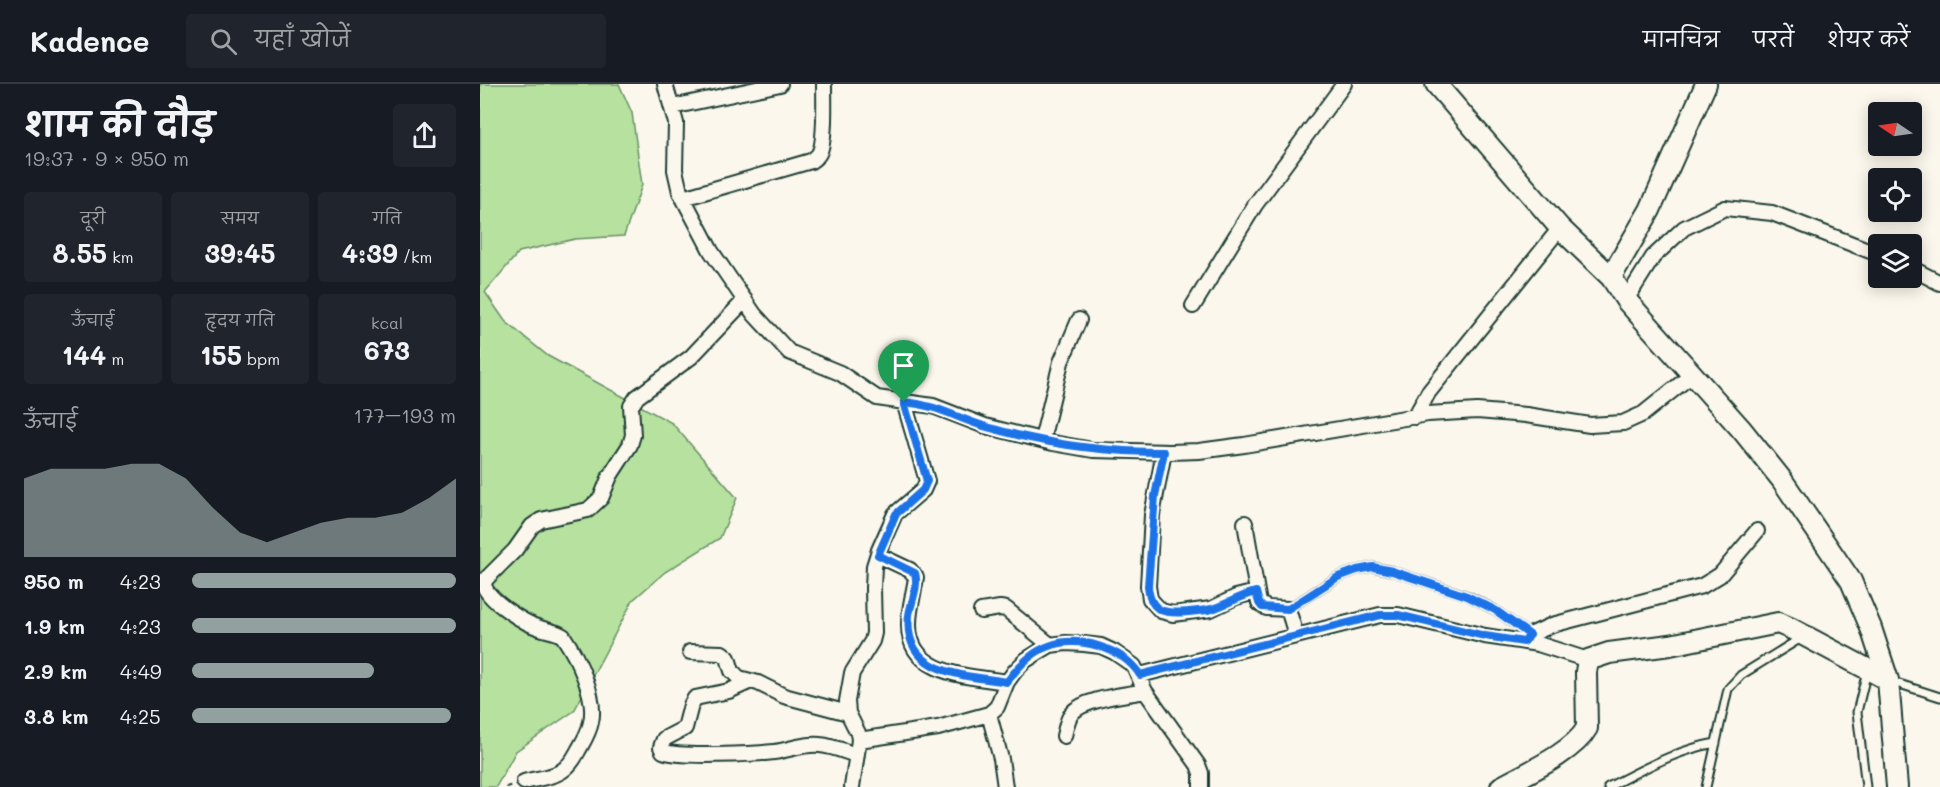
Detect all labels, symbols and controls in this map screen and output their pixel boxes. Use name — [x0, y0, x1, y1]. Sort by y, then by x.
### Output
search box — [186, 14, 606, 68]
text: Kadence — [30, 23, 150, 59]
text: यहाँ खोजें — [255, 24, 351, 53]
icon: search — [207, 25, 240, 58]
text: मानचित्र — [1643, 25, 1720, 52]
text: परतें — [1753, 25, 1794, 52]
text: शेयर करें — [1827, 25, 1910, 52]
text: शाम की दौड़ — [24, 101, 215, 144]
north arrow — [1868, 102, 1922, 156]
map controls — [1868, 102, 1922, 288]
button: share — [393, 104, 456, 167]
text: 19:37 · 9 × 950 m — [24, 145, 189, 171]
button: locate — [1868, 168, 1922, 222]
text: दूरी — [80, 207, 106, 228]
text: समय — [221, 207, 259, 228]
text: गति — [372, 207, 402, 228]
button: layers — [1868, 234, 1922, 288]
text: 8.55 — [53, 236, 107, 270]
text: 39:45 — [204, 236, 276, 270]
text: 4:39 — [342, 236, 398, 270]
text: km — [107, 246, 133, 267]
text: /km — [398, 246, 432, 267]
text: ऊँचाई — [72, 309, 114, 330]
text: हृदय गति — [206, 309, 274, 330]
text: kcal — [371, 312, 403, 333]
text: 673 — [364, 333, 410, 367]
text: 144 — [62, 338, 106, 372]
text: 155 — [200, 338, 242, 372]
pin — [878, 340, 929, 402]
text: m — [106, 348, 124, 369]
text: bpm — [242, 348, 280, 369]
icon: arrive — [887, 349, 920, 382]
text: 177–193 m — [354, 402, 456, 428]
text: ऊँचाई — [24, 407, 78, 433]
text: 950 m — [24, 568, 84, 594]
text: 4:23 — [120, 568, 161, 594]
text: 1.9 km — [24, 613, 85, 639]
text: 4:23 — [120, 613, 161, 639]
text: 2.9 km — [24, 658, 87, 684]
text: 4:49 — [120, 658, 162, 684]
text: 3.8 km — [24, 703, 88, 729]
text: 4:25 — [120, 703, 161, 729]

